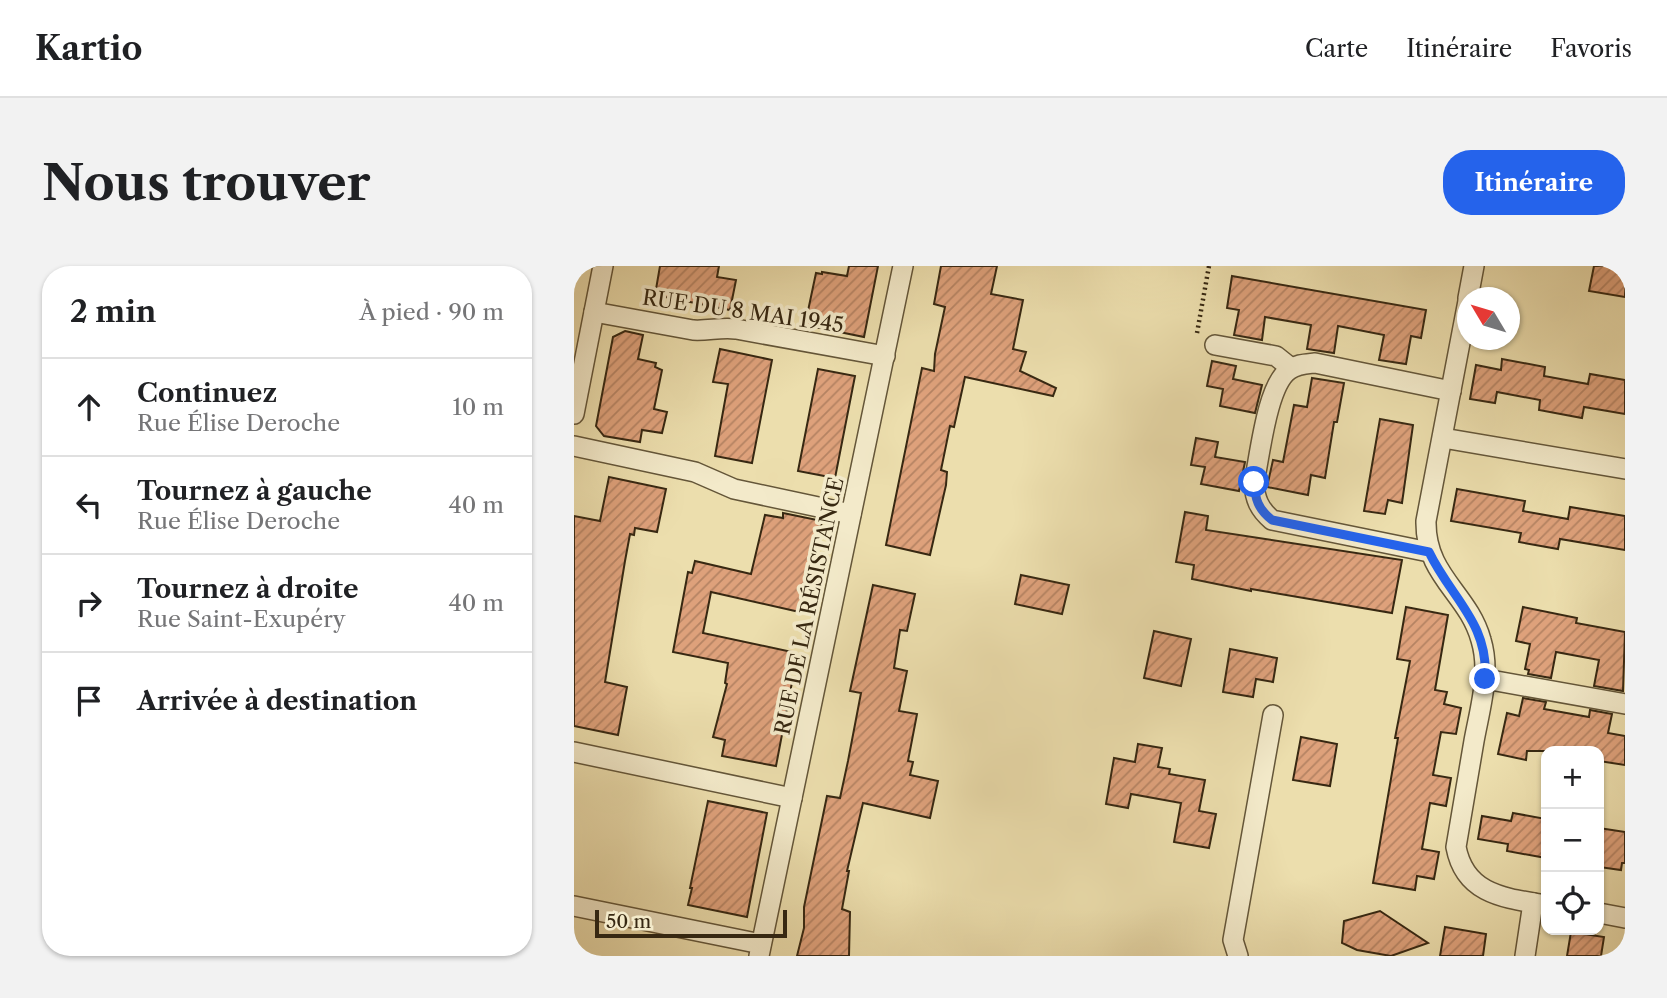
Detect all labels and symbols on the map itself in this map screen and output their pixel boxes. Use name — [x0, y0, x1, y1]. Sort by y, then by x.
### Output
street label: RUE DU 8 MAI 1945 — [641, 284, 845, 338]
north arrow — [1457, 287, 1520, 350]
route start — [1238, 466, 1269, 497]
street label: RUE DE LA RÉSISTANCE — [769, 475, 849, 737]
route end — [1469, 663, 1500, 694]
scale bar — [595, 907, 788, 939]

